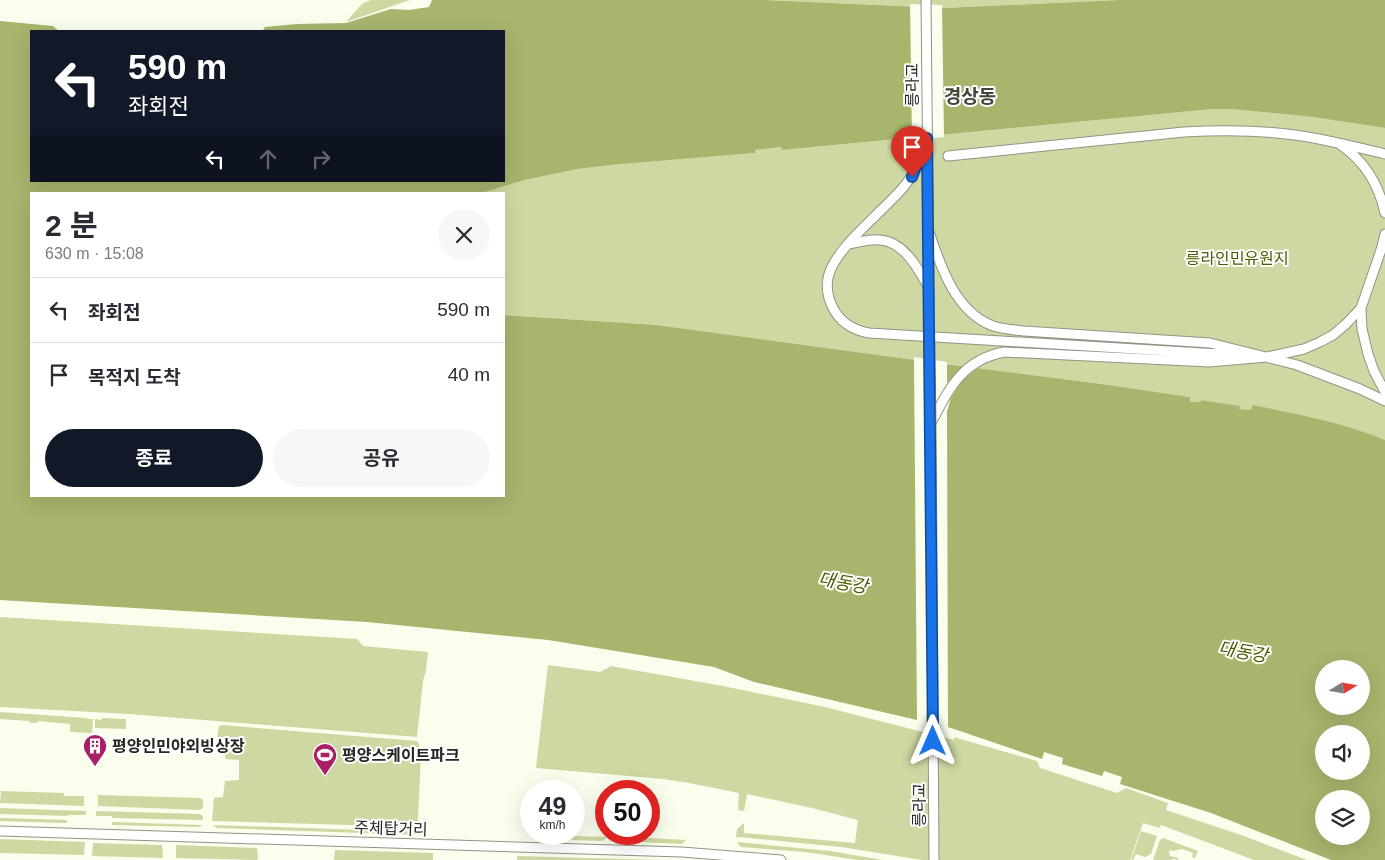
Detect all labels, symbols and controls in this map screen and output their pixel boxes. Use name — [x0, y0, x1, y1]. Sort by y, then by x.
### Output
text: 590 m — [128, 47, 227, 86]
icon: left — [45, 50, 110, 115]
street label: 릉라교 — [904, 63, 921, 107]
district label: 경상동 — [944, 86, 996, 107]
text: 좌회전 — [128, 94, 189, 119]
pin — [891, 126, 933, 177]
icon: arrive — [898, 133, 926, 161]
icon: left — [201, 145, 229, 173]
icon: ahead — [254, 145, 282, 173]
icon: right — [307, 145, 335, 173]
text: 2 분 — [45, 209, 98, 242]
button: close — [438, 209, 490, 261]
text: 630 m · 15:08 — [45, 245, 144, 262]
park label: 릉라인민유원지 — [1185, 250, 1289, 267]
icon: left — [45, 296, 73, 324]
text: 590 m — [437, 299, 490, 320]
text: 좌회전 — [88, 302, 140, 323]
icon: arrive — [45, 361, 73, 389]
text: 40 m — [448, 364, 490, 385]
text: 목적지 도착 — [88, 367, 181, 388]
button: 종료 — [45, 429, 263, 487]
button: 공유 — [273, 429, 490, 487]
water label: 대동강 — [817, 569, 872, 598]
water label: 대동강 — [1217, 638, 1272, 667]
north arrow — [1315, 660, 1370, 715]
map controls — [1315, 660, 1370, 845]
position arrow — [906, 714, 958, 766]
button: sound — [1315, 725, 1370, 780]
building icon: 평양인민야외빙상장 — [82, 733, 108, 767]
place label: 평양인민야외빙상장 — [112, 738, 245, 755]
sports icon: 평양스케이트파크 — [312, 742, 338, 776]
place label: 평양스케이트파크 — [342, 747, 460, 764]
speed limit sign: 50 — [595, 780, 660, 845]
street label: 릉라교 — [911, 783, 928, 827]
button: layers — [1315, 790, 1370, 845]
text: 49 — [539, 792, 566, 820]
text: km/h — [539, 818, 566, 832]
street label: 주체탑거리 — [354, 819, 428, 838]

